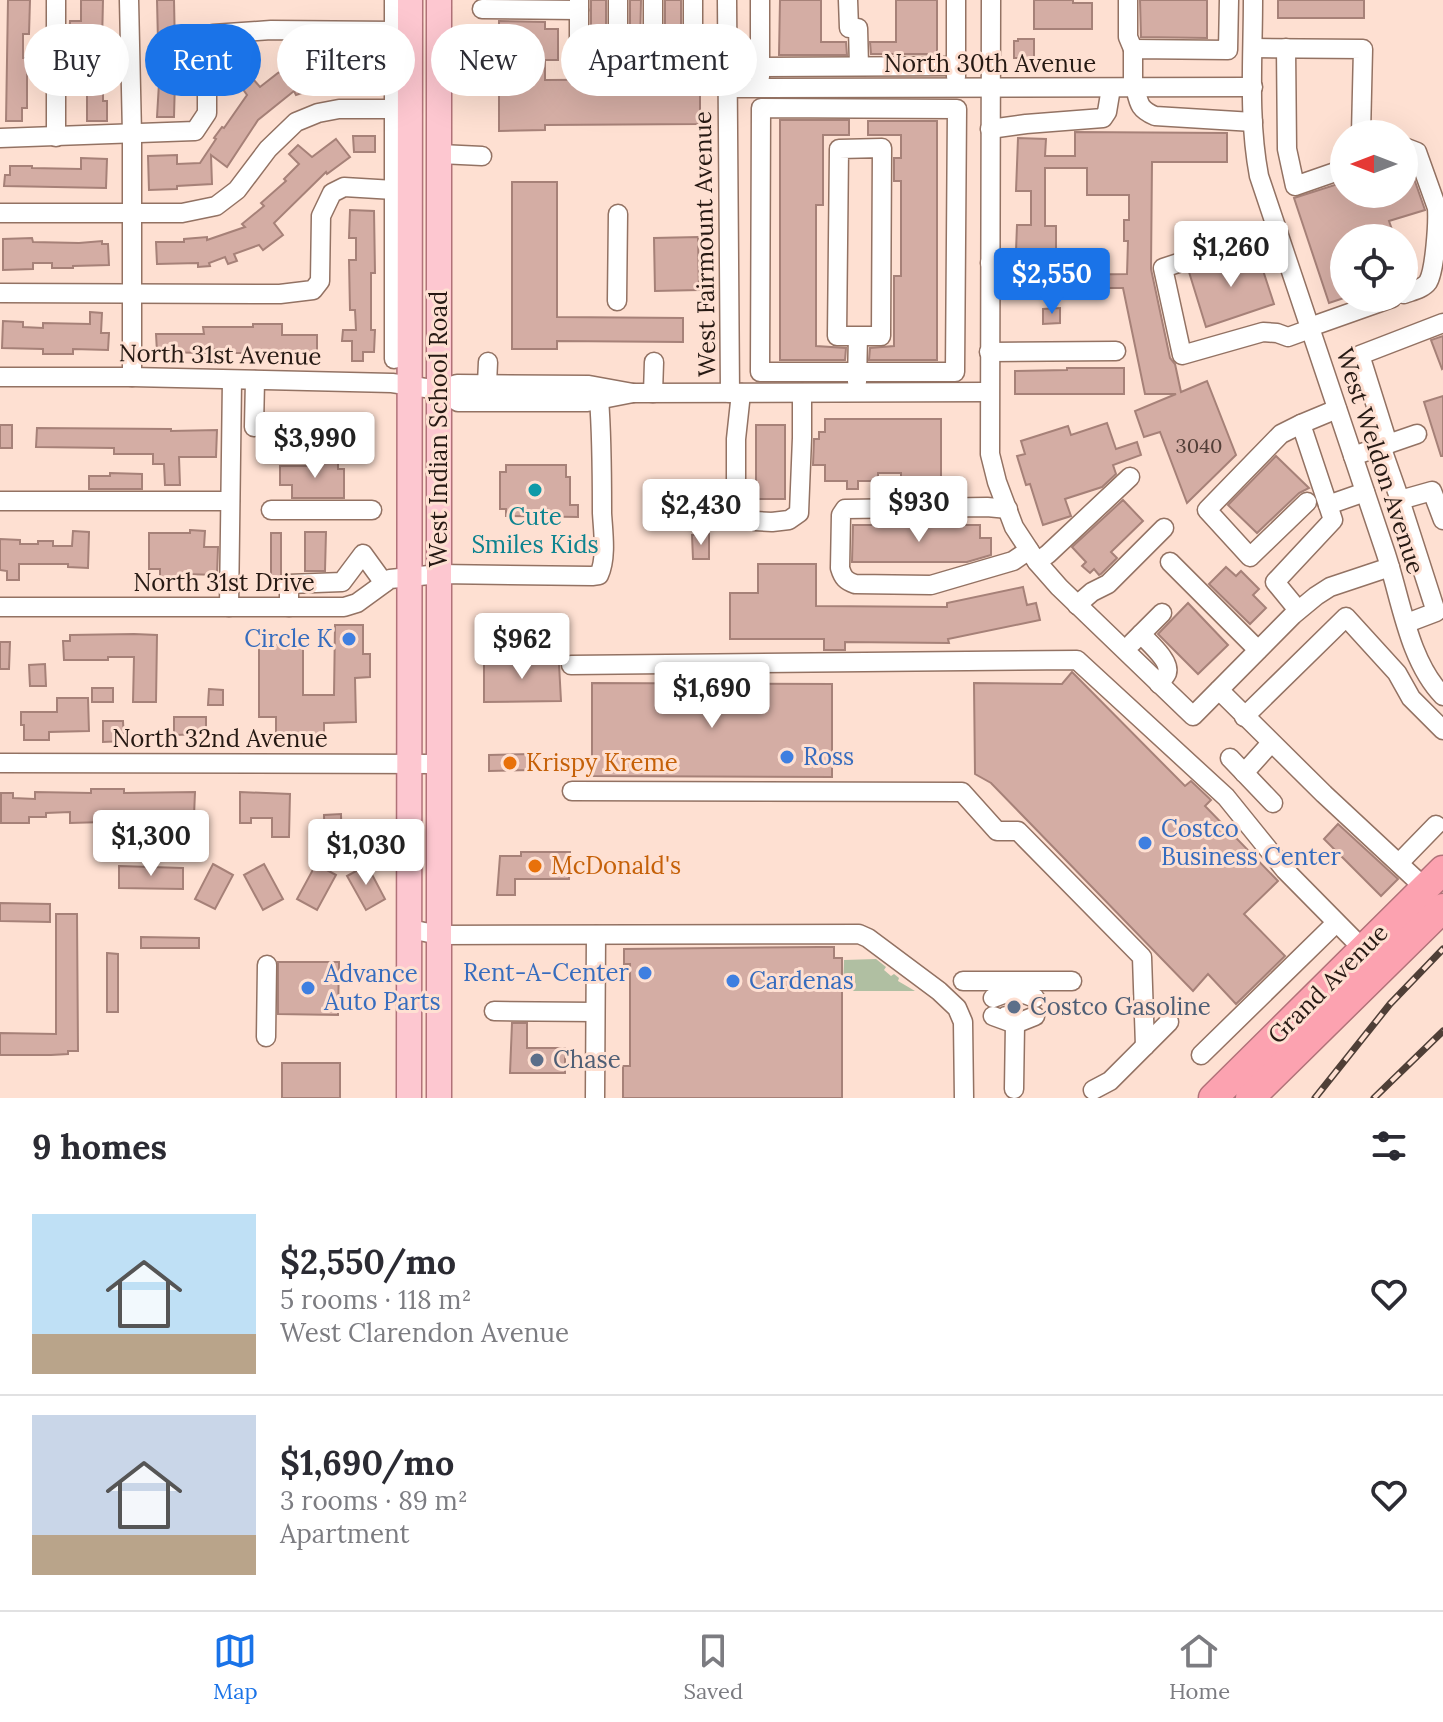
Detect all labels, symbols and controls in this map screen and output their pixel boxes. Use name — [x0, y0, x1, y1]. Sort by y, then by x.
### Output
chip: Buy — [24, 24, 129, 96]
chip: Rent — [145, 24, 261, 96]
chip: Filters — [277, 24, 415, 96]
chip: New — [431, 24, 545, 96]
chip: Apartment — [561, 24, 757, 96]
street label: North 30th Avenue — [884, 48, 1096, 79]
street label: West Fairmount Avenue — [687, 111, 722, 377]
north arrow — [1330, 120, 1418, 208]
map controls — [1330, 120, 1418, 312]
pin: $1,260 — [1166, 221, 1296, 289]
button: locate — [1330, 224, 1418, 312]
text: $1,260 — [1192, 230, 1270, 263]
pin: $2,550 — [987, 248, 1117, 316]
text: $2,550 — [1012, 257, 1092, 290]
street label: West Indian School Road — [423, 291, 454, 567]
street label: North 31st Avenue — [118, 337, 322, 372]
street label: West Weldon Avenue — [1329, 344, 1432, 578]
pin: $3,990 — [250, 412, 380, 480]
text: $3,990 — [274, 421, 356, 454]
house number: 3040 — [1176, 433, 1222, 458]
pin: $930 — [872, 476, 966, 544]
pin: $2,430 — [636, 479, 766, 547]
marker: Cute Smiles Kids — [526, 481, 544, 499]
text: $930 — [888, 485, 950, 518]
text: $2,430 — [661, 488, 741, 521]
place label: Cute Smiles Kids — [471, 501, 599, 560]
street label: North 31st Drive — [133, 567, 315, 598]
pin: $962 — [475, 613, 569, 681]
text: $962 — [492, 622, 552, 655]
place label: Circle K — [244, 623, 334, 654]
marker: Circle K — [340, 630, 358, 648]
pin: $1,690 — [647, 662, 777, 730]
text: $1,690 — [673, 671, 751, 704]
street label: North 32nd Avenue — [112, 723, 328, 754]
place label: Ross — [803, 741, 854, 772]
place label: Krispy Kreme — [526, 747, 678, 778]
marker: Ross — [778, 748, 796, 766]
marker: Krispy Kreme — [501, 754, 519, 772]
pin: $1,300 — [86, 810, 216, 878]
place label: Costco Business Center — [1161, 813, 1341, 872]
text: $1,300 — [111, 819, 191, 852]
pin: $1,030 — [301, 819, 431, 887]
text: $1,030 — [326, 828, 406, 861]
marker: Costco Business Center — [1136, 834, 1154, 852]
place label: McDonald's — [551, 850, 681, 881]
marker: McDonald's — [526, 857, 544, 875]
street label: Grand Avenue — [1261, 917, 1394, 1050]
place label: Rent-A-Center — [463, 957, 630, 988]
place label: Advance Auto Parts — [323, 958, 441, 1017]
marker: Rent-A-Center — [636, 964, 654, 982]
place label: Cardenas — [749, 965, 854, 996]
marker: Cardenas — [724, 972, 742, 990]
marker: Advance Auto Parts — [299, 979, 317, 997]
place label: Costco Gasoline — [1030, 991, 1211, 1022]
marker: Costco Gasoline — [1005, 998, 1023, 1016]
place label: Chase — [553, 1044, 621, 1075]
marker: Chase — [528, 1051, 546, 1069]
icon: filters — [1367, 1124, 1411, 1168]
text: 9 homes — [32, 1125, 167, 1168]
text: $2,550/mo — [280, 1240, 456, 1283]
icon: home — [96, 1246, 192, 1342]
icon: heart — [1367, 1272, 1411, 1316]
text: 5 rooms · 118 m² — [280, 1283, 472, 1316]
text: West Clarendon Avenue — [280, 1316, 569, 1349]
text: $1,690/mo — [280, 1441, 454, 1484]
icon: home — [96, 1447, 192, 1543]
icon: heart — [1367, 1473, 1411, 1517]
text: 3 rooms · 89 m² — [280, 1484, 468, 1517]
text: Apartment — [280, 1517, 410, 1550]
tab: Map — [213, 1629, 258, 1705]
tab: Saved — [684, 1629, 743, 1705]
tab: Home — [1169, 1629, 1230, 1705]

